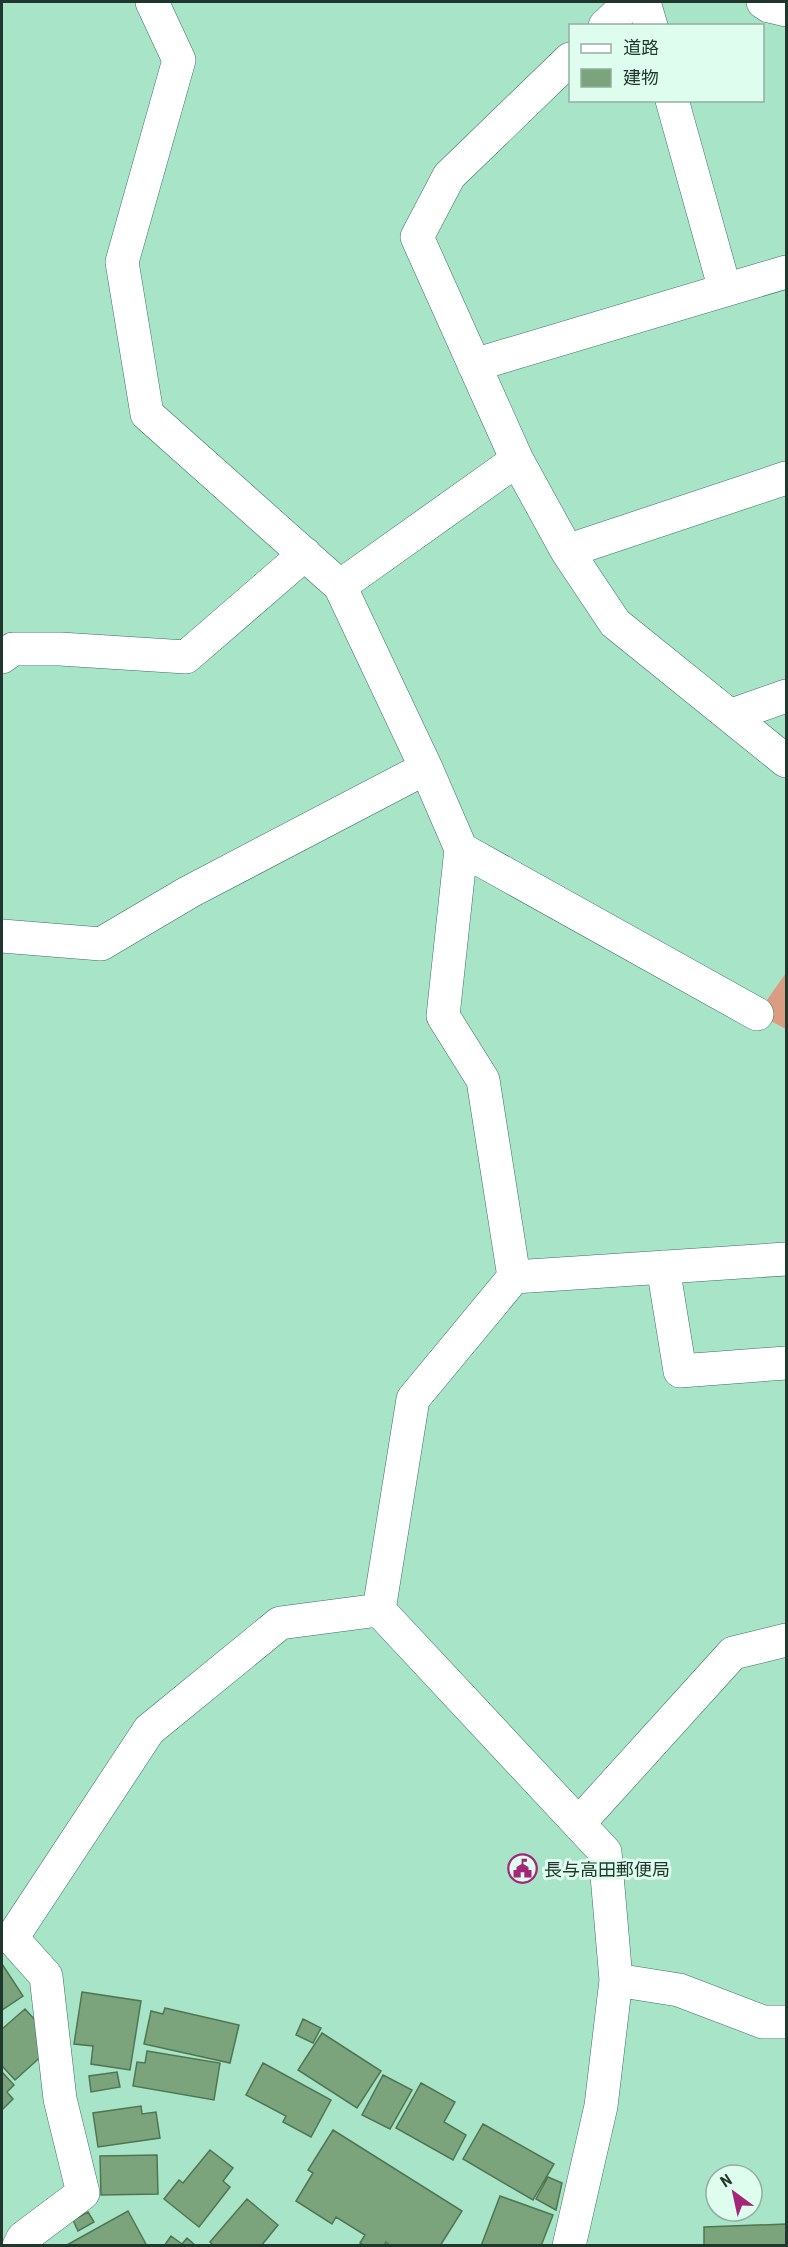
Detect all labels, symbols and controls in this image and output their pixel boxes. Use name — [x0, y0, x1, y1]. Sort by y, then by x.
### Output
legend — [569, 24, 764, 102]
text: 道路 — [623, 37, 659, 58]
text: 建物 — [623, 67, 659, 88]
public building icon: 長与高田郵便局 — [507, 1853, 539, 1885]
place label: 長与高田郵便局 — [544, 1859, 670, 1880]
north arrow — [704, 2163, 764, 2223]
text: N — [717, 2170, 735, 2191]

